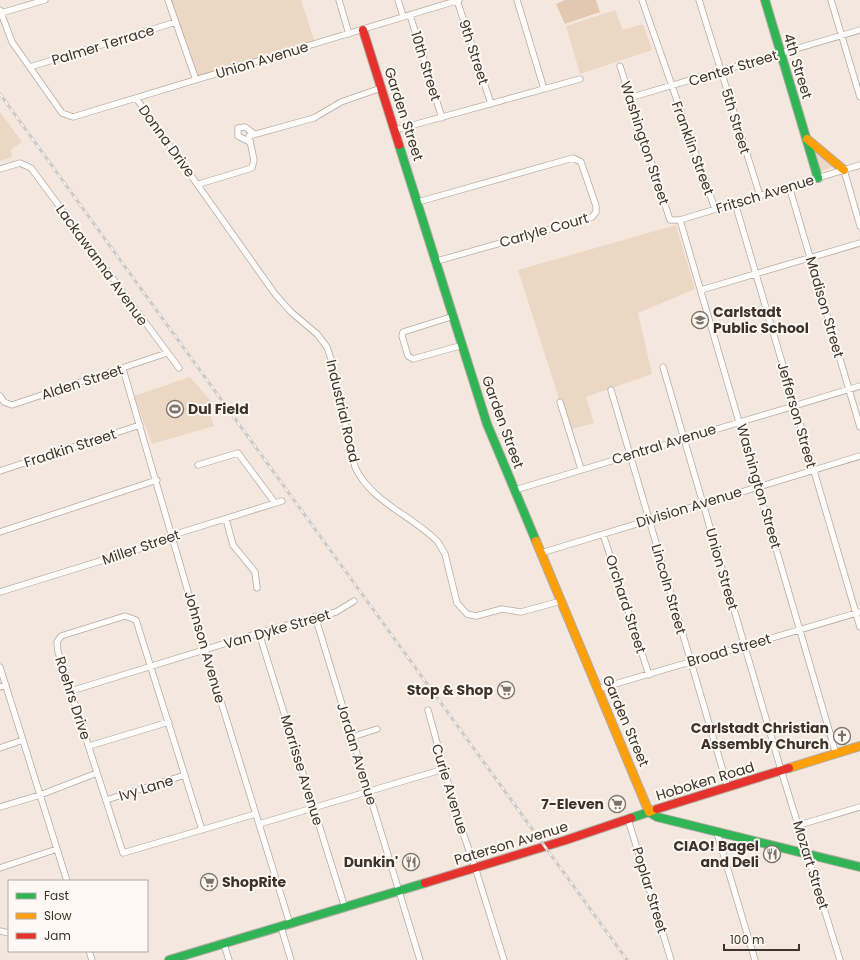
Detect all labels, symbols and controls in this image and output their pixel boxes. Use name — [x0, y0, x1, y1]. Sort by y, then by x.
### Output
street label: 9th Street — [454, 17, 494, 87]
street label: Palmer Terrace — [49, 20, 157, 70]
street label: 10th Street — [406, 29, 446, 103]
street label: 4th Street — [779, 31, 817, 101]
street label: Union Avenue — [213, 36, 311, 84]
street label: Center Street — [686, 45, 780, 91]
street label: Garden Street — [379, 65, 429, 163]
street label: Washington Street — [616, 79, 674, 207]
street label: 5th Street — [717, 86, 755, 156]
street label: Franklin Street — [667, 98, 719, 198]
street label: Donna Drive — [134, 101, 200, 182]
street label: Fritsch Avenue — [713, 169, 817, 218]
street label: Lackawanna Avenue — [51, 200, 153, 330]
street label: Carlyle Court — [497, 208, 591, 252]
street label: Madison Street — [801, 254, 849, 360]
place label: Carlstadt Public School — [713, 302, 809, 338]
school or university icon: Carlstadt Public School — [690, 310, 710, 330]
street label: Industrial Road — [321, 358, 365, 464]
street label: Alden Street — [39, 359, 125, 405]
street label: Jefferson Street — [772, 360, 822, 470]
street label: Garden Street — [477, 373, 529, 471]
sports icon: Dul Field — [165, 399, 185, 419]
place label: Dul Field — [188, 399, 249, 419]
street label: Central Avenue — [609, 419, 719, 469]
street label: Washington Street — [732, 421, 786, 551]
street label: Fradkin Street — [21, 424, 119, 472]
street label: Division Avenue — [634, 481, 745, 533]
street label: Miller Street — [99, 524, 183, 570]
street label: Union Street — [701, 526, 743, 612]
street label: Lincoln Street — [647, 542, 691, 636]
street label: Orchard Street — [601, 552, 651, 656]
street label: Johnson Avenue — [179, 589, 231, 706]
street label: Van Dyke Street — [221, 604, 333, 654]
street label: Broad Street — [685, 628, 773, 672]
street label: Roehrs Drive — [50, 654, 96, 743]
street label: Garden Street — [598, 672, 654, 770]
place label: Stop & Shop — [407, 680, 493, 700]
supermarket icon: Stop & Shop — [496, 680, 516, 700]
street label: Jordan Avenue — [332, 700, 382, 808]
street label: Morrisse Avenue — [276, 712, 328, 828]
place label: Carlstadt Christian Assembly Church — [691, 718, 829, 754]
church icon: Carlstadt Christian Assembly Church — [832, 726, 852, 746]
street label: Curie Avenue — [427, 741, 473, 837]
street label: Hoboken Road — [653, 757, 757, 805]
street label: Ivy Lane — [116, 770, 176, 806]
place label: 7-Eleven — [541, 794, 604, 814]
supermarket icon: 7-Eleven — [607, 794, 627, 814]
street label: Paterson Avenue — [452, 816, 571, 870]
street label: Mozart Street — [788, 818, 834, 912]
place label: CIAO! Bagel and Deli — [673, 836, 759, 872]
street label: Poplar Street — [627, 844, 673, 936]
restaurant icon: CIAO! Bagel and Deli — [762, 844, 782, 864]
place label: Dunkin' — [344, 852, 398, 872]
restaurant icon: Dunkin' — [401, 852, 421, 872]
supermarket icon: ShopRite — [199, 872, 219, 892]
place label: ShopRite — [222, 872, 286, 892]
legend — [8, 880, 148, 952]
text: Fast — [44, 887, 69, 904]
text: Slow — [44, 907, 72, 924]
scale bar — [724, 926, 799, 952]
text: Jam — [44, 927, 71, 944]
text: 100 m — [730, 931, 764, 948]

